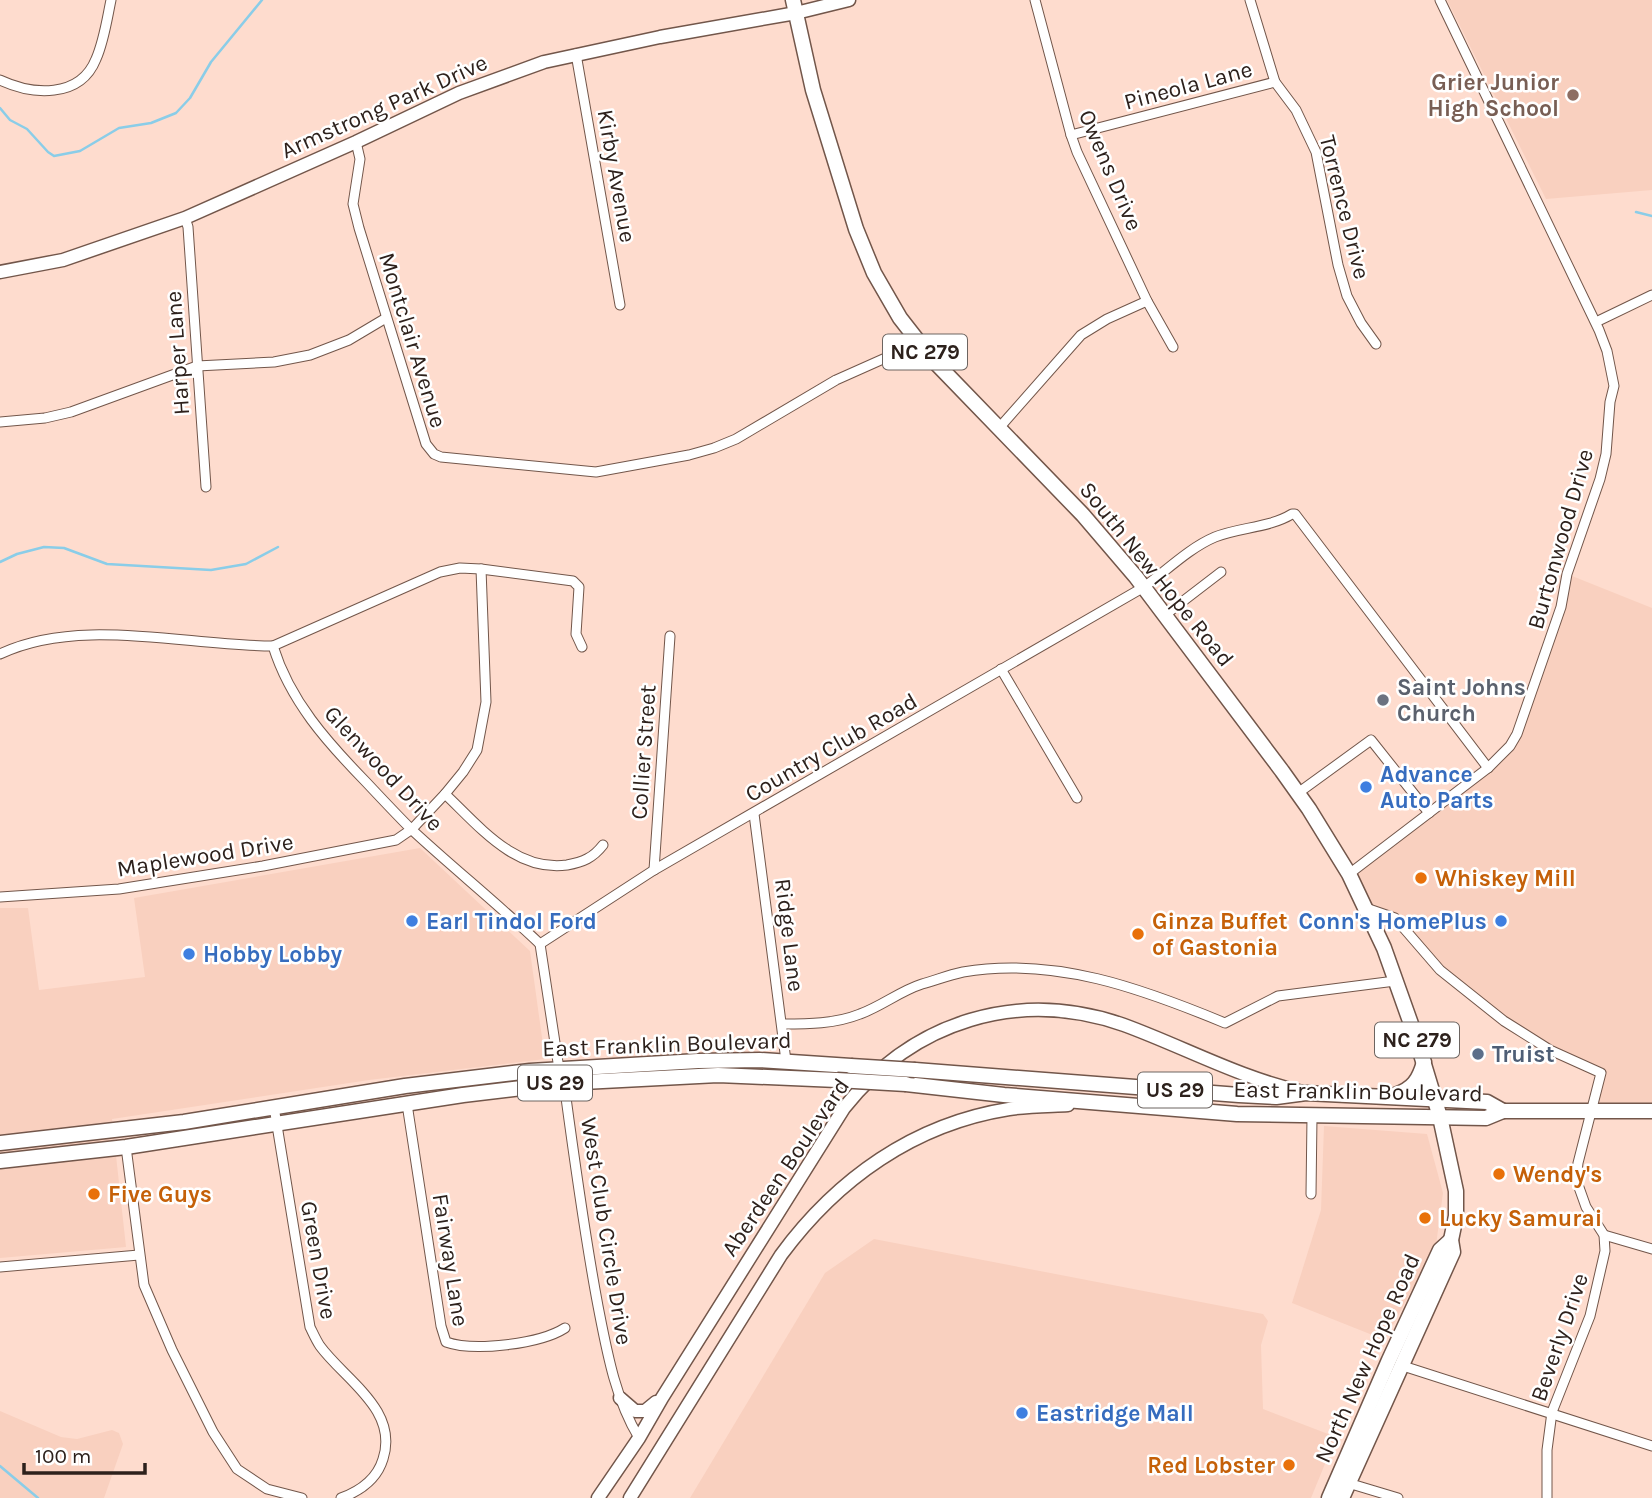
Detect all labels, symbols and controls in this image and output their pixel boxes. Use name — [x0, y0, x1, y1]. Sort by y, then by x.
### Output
street label: Armstrong Park Drive — [277, 49, 491, 164]
street label: Pineola Lane — [1121, 55, 1255, 116]
place label: Grier Junior High School — [1427, 69, 1559, 122]
marker: Grier Junior High School — [1565, 87, 1581, 103]
street label: Owens Drive — [1073, 106, 1148, 235]
street label: Kirby Avenue — [592, 107, 641, 245]
street label: Torrence Drive — [1314, 132, 1375, 282]
street label: Montclair Avenue — [373, 249, 452, 431]
street label: Harper Lane — [160, 290, 195, 416]
road number: NC 279 — [883, 334, 967, 370]
street label: Burtonwood Drive — [1522, 446, 1599, 632]
street label: South New Hope Road — [1074, 477, 1239, 672]
place label: Saint Johns Church — [1397, 674, 1526, 727]
street label: Collier Street — [625, 683, 662, 820]
street label: Country Club Road — [740, 687, 922, 808]
marker: Saint Johns Church — [1375, 692, 1391, 708]
street label: Glenwood Drive — [319, 700, 449, 837]
place label: Advance Auto Parts — [1380, 761, 1494, 814]
marker: Advance Auto Parts — [1358, 779, 1374, 795]
street label: Maplewood Drive — [115, 828, 295, 883]
place label: Whiskey Mill — [1435, 865, 1576, 892]
marker: Whiskey Mill — [1413, 870, 1429, 886]
street label: Ridge Lane — [769, 877, 810, 993]
place label: Earl Tindol Ford — [426, 908, 597, 935]
place label: Ginza Buffet of Gastonia — [1152, 908, 1288, 961]
place label: Conn's HomePlus — [1299, 908, 1487, 935]
marker: Earl Tindol Ford — [404, 913, 420, 929]
marker: Conn's HomePlus — [1493, 913, 1509, 929]
marker: Ginza Buffet of Gastonia — [1130, 926, 1146, 942]
place label: Hobby Lobby — [203, 941, 343, 968]
marker: Hobby Lobby — [181, 946, 197, 962]
road number: NC 279 — [1375, 1023, 1459, 1058]
street label: East Franklin Boulevard — [542, 1027, 792, 1062]
place label: Truist — [1492, 1041, 1554, 1068]
marker: Truist — [1470, 1046, 1486, 1062]
road number: US 29 — [518, 1066, 592, 1100]
road number: US 29 — [1138, 1072, 1212, 1108]
street label: Aberdeen Boulevard — [716, 1073, 855, 1261]
street label: East Franklin Boulevard — [1233, 1076, 1483, 1107]
street label: West Club Circle Drive — [575, 1115, 638, 1347]
place label: Wendy's — [1513, 1161, 1602, 1188]
marker: Wendy's — [1491, 1166, 1507, 1182]
place label: Five Guys — [108, 1181, 212, 1208]
marker: Five Guys — [86, 1186, 102, 1202]
street label: Fairway Lane — [427, 1192, 474, 1328]
street label: Green Drive — [295, 1199, 342, 1321]
place label: Lucky Samurai — [1439, 1205, 1602, 1232]
marker: Lucky Samurai — [1417, 1210, 1433, 1226]
street label: North New Hope Road — [1309, 1250, 1426, 1467]
street label: Beverly Drive — [1525, 1269, 1594, 1405]
place label: Eastridge Mall — [1036, 1400, 1194, 1427]
marker: Eastridge Mall — [1014, 1405, 1030, 1421]
scale bar — [24, 1432, 145, 1476]
text: 100 m — [35, 1444, 92, 1468]
place label: Red Lobster — [1147, 1452, 1275, 1479]
marker: Red Lobster — [1281, 1457, 1297, 1473]

